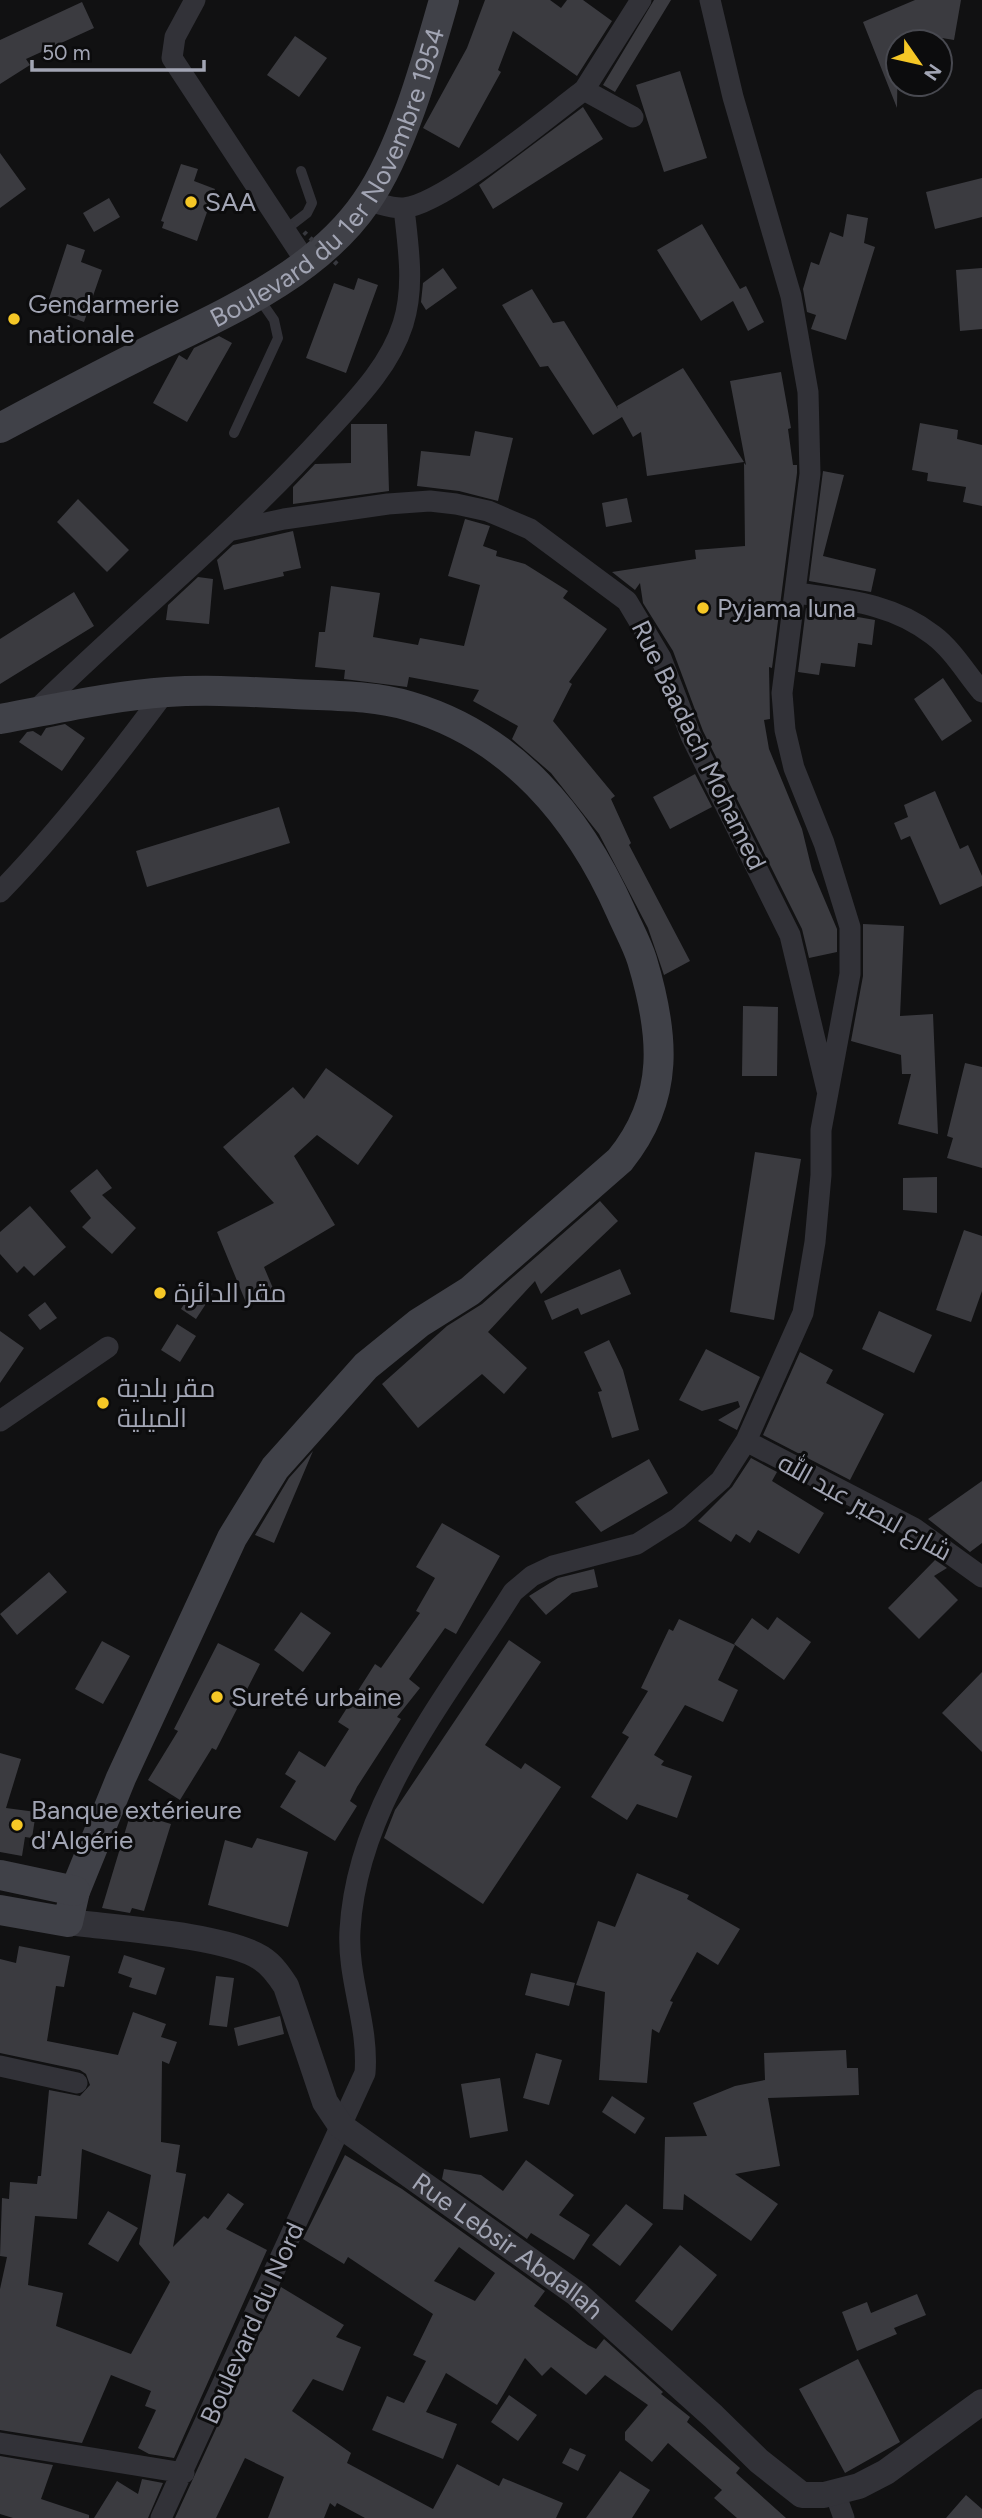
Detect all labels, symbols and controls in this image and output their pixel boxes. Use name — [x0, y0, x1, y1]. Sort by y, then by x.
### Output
street label: Boulevard du 1er Novembre 1954 — [205, 24, 451, 334]
scale bar — [32, 28, 203, 72]
north arrow — [884, 28, 954, 98]
text: 50 m — [42, 40, 91, 65]
text: N — [919, 60, 946, 85]
place label: SAA — [205, 186, 257, 218]
marker: SAA — [183, 194, 199, 210]
place label: Gendarmerie nationale — [28, 288, 179, 350]
marker: Gendarmerie nationale — [6, 311, 22, 327]
place label: Pyjama luna — [717, 592, 856, 624]
marker: Pyjama luna — [695, 600, 711, 616]
street label: Rue Baadach Mohamed — [625, 615, 773, 875]
place label: مقر الدائرة — [174, 1277, 287, 1309]
marker: مقر الدائرة — [152, 1285, 168, 1301]
place label: مقر بلدية الميلية — [117, 1372, 215, 1434]
marker: مقر بلدية الميلية — [95, 1395, 111, 1411]
street label: شارع لبصير عبد الله — [772, 1445, 958, 1569]
place label: Sureté urbaine — [231, 1681, 401, 1713]
marker: Sureté urbaine — [209, 1689, 225, 1705]
place label: Banque extérieure d'Algérie — [31, 1794, 242, 1856]
marker: Banque extérieure d'Algérie — [9, 1817, 25, 1833]
street label: Rue Lebsir Abdallah — [406, 2166, 610, 2326]
street label: Boulevard du Nord — [193, 2217, 311, 2429]

